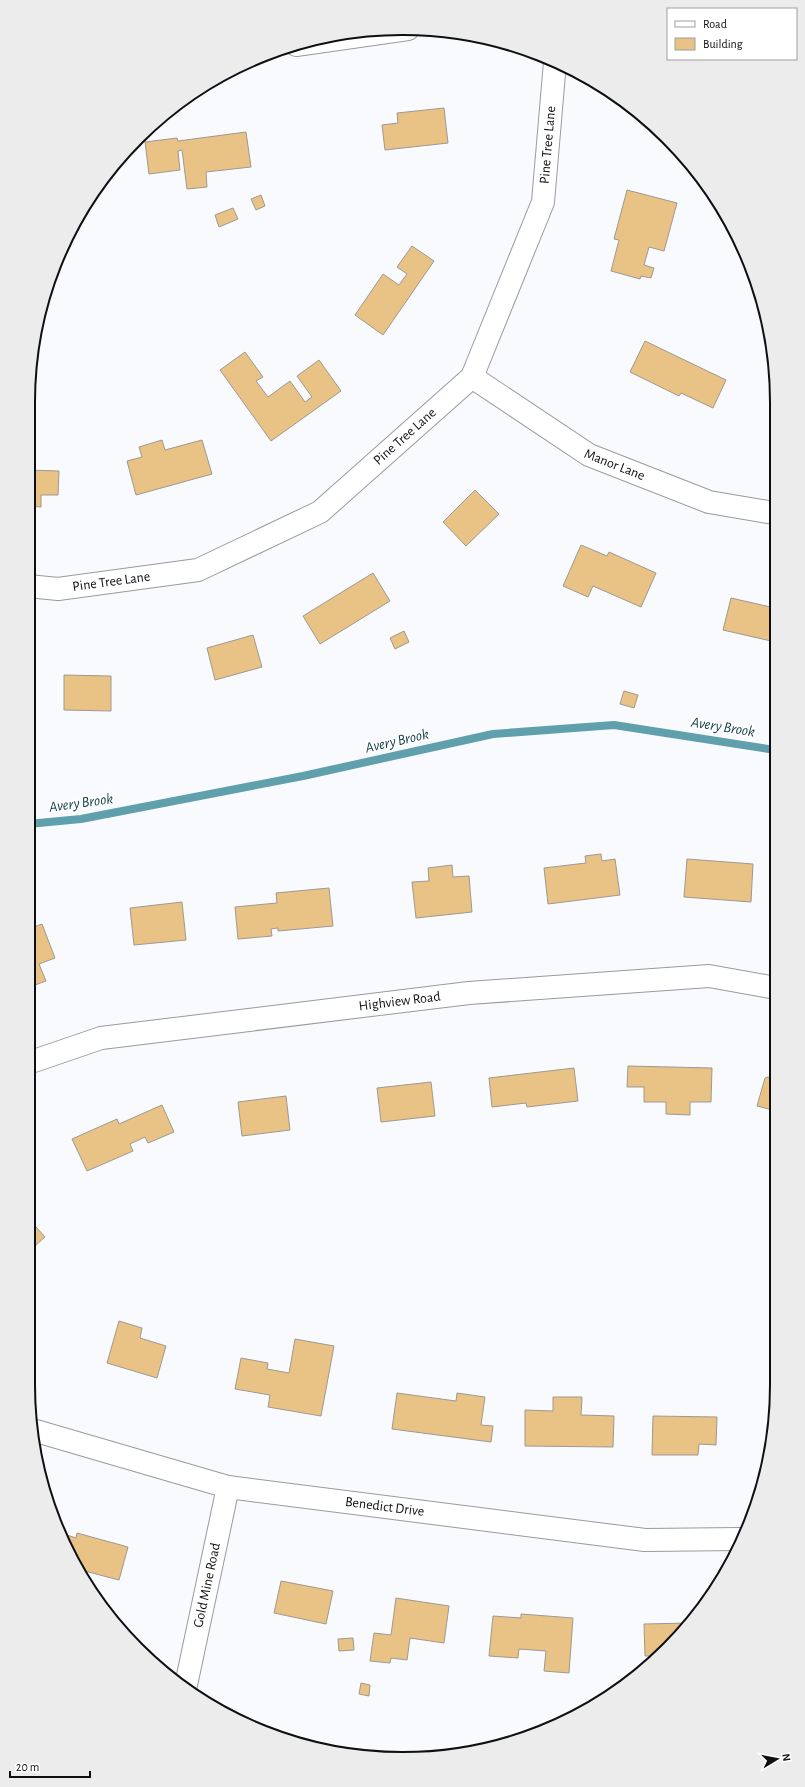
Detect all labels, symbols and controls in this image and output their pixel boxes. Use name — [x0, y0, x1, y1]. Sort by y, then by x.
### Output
legend — [667, 8, 797, 60]
text: Road — [703, 18, 727, 30]
text: Building — [703, 38, 743, 50]
street label: Pine Tree Lane — [538, 105, 558, 184]
street label: Pine Tree Lane — [371, 405, 439, 468]
street label: Manor Lane — [582, 447, 647, 483]
street label: Pine Tree Lane — [72, 570, 151, 594]
water label: Avery Brook — [689, 714, 756, 739]
water label: Avery Brook — [363, 726, 430, 756]
water label: Avery Brook — [47, 791, 114, 815]
street label: Highview Road — [358, 990, 441, 1013]
street label: Benedict Drive — [344, 1495, 425, 1519]
street label: Gold Mine Road — [191, 1542, 223, 1629]
north arrow — [757, 1739, 797, 1779]
scale bar — [10, 1753, 90, 1779]
text: N — [780, 1753, 792, 1762]
text: 20 m — [16, 1761, 39, 1773]

